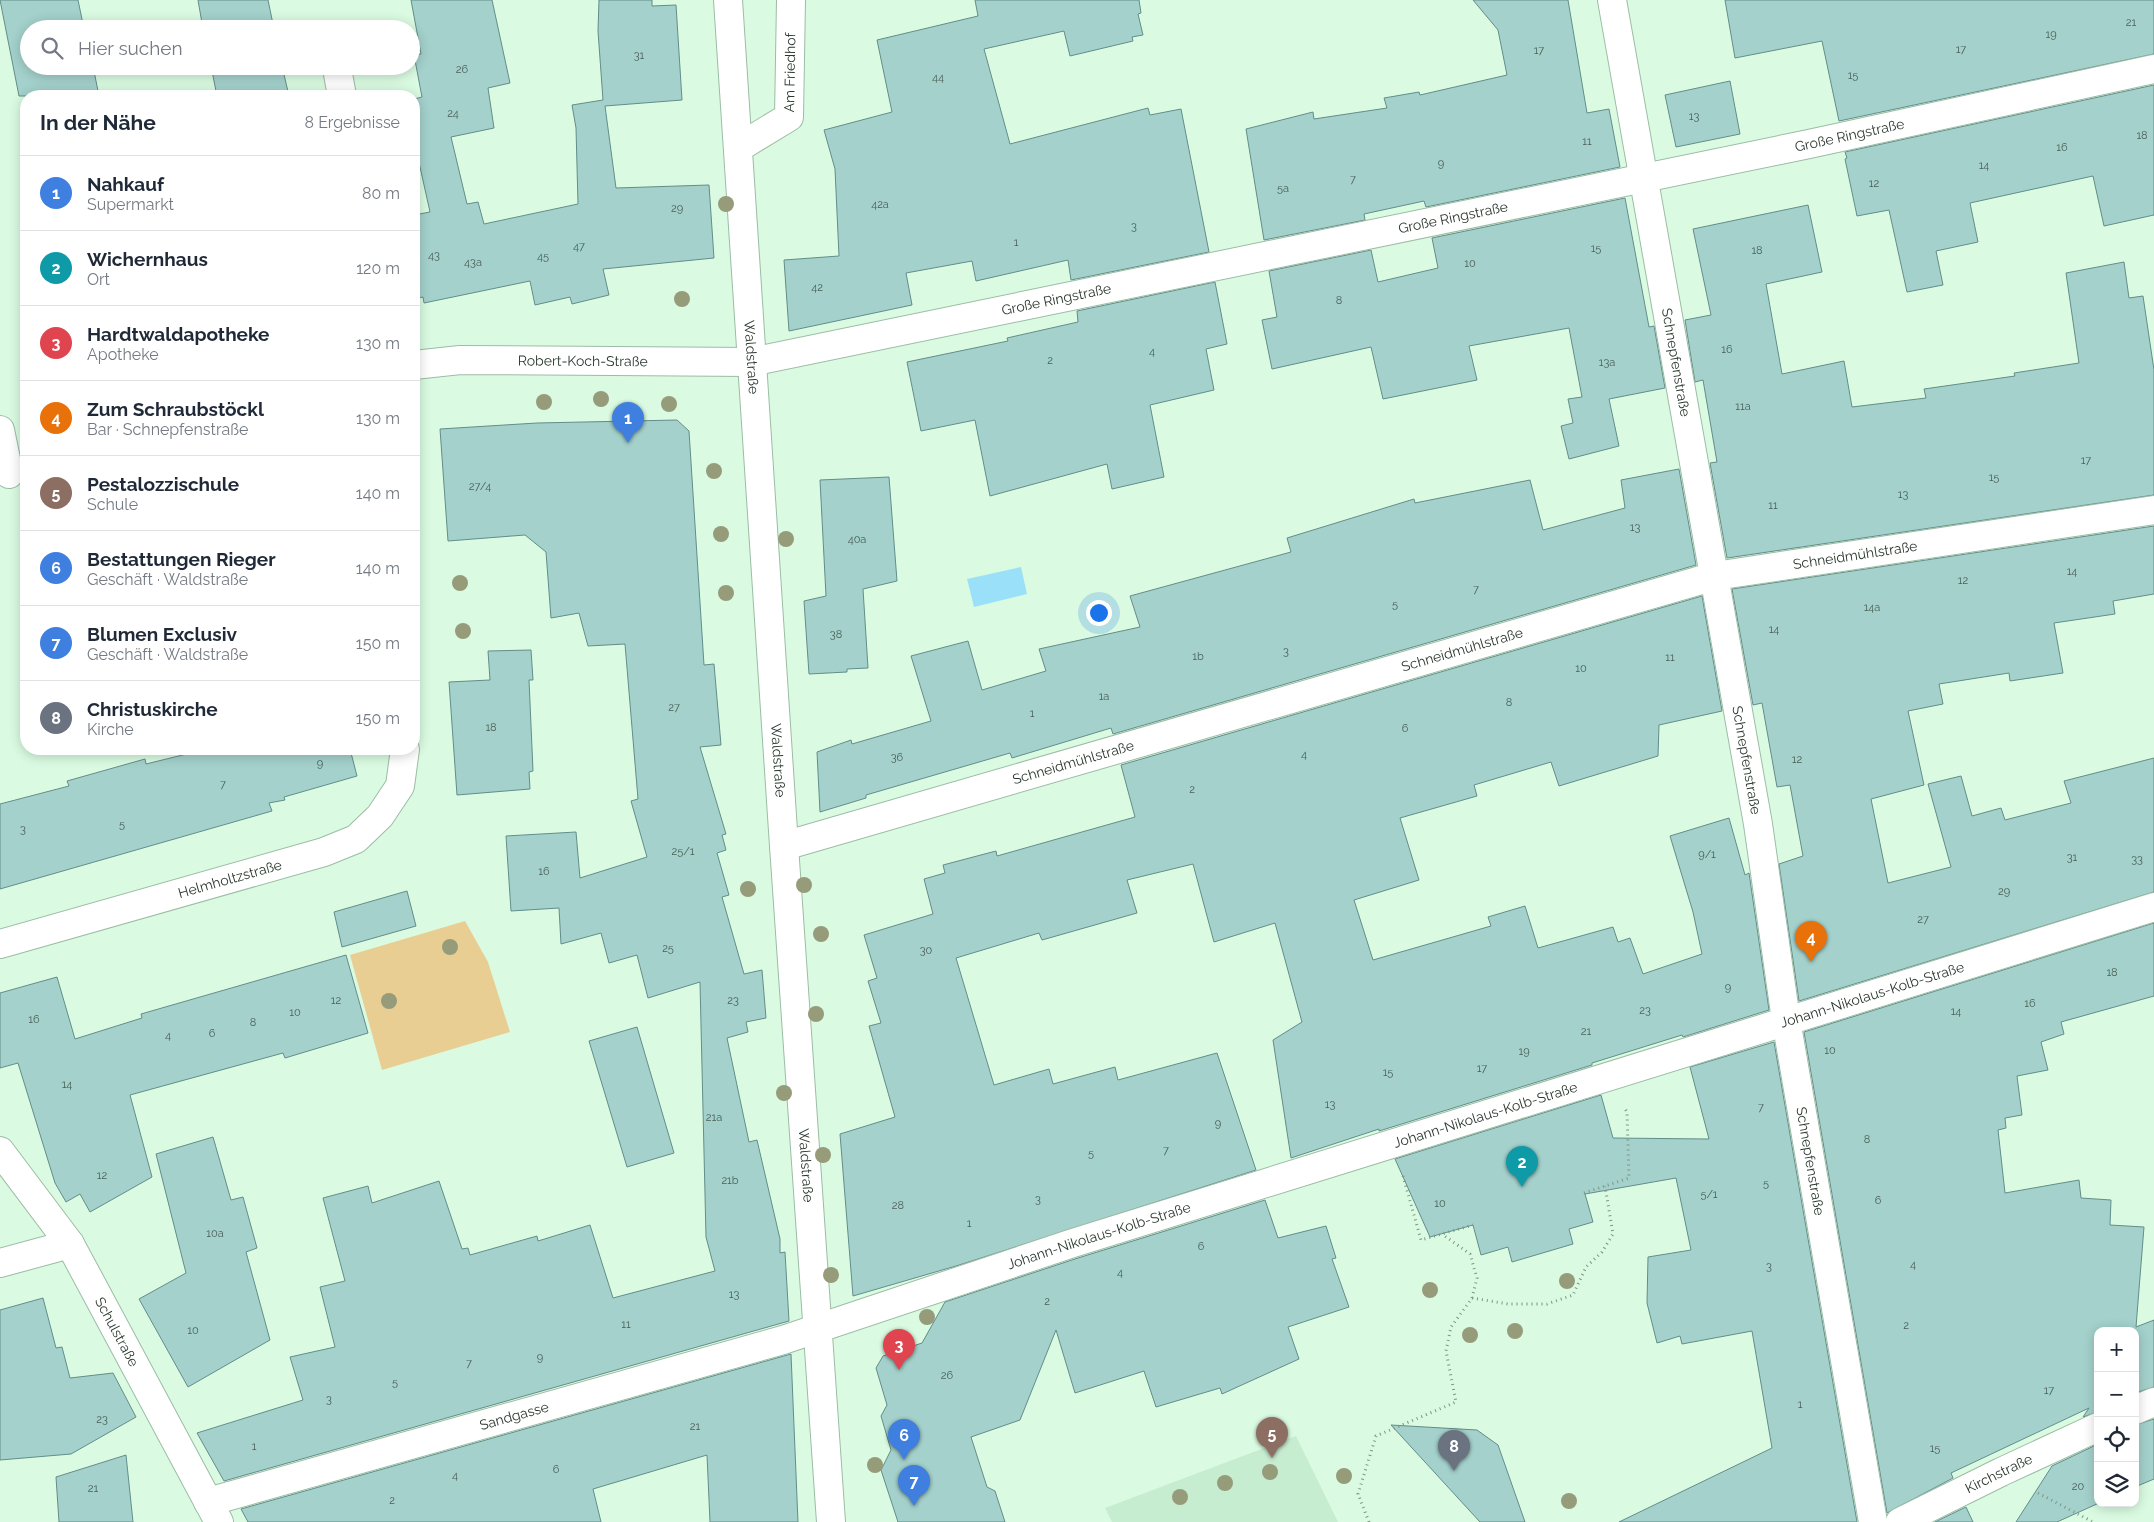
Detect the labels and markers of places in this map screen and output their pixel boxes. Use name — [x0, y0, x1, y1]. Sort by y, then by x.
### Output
pin: 1 — [612, 402, 644, 443]
pin: 4 — [1795, 921, 1827, 962]
pin: 2 — [1506, 1146, 1538, 1187]
pin: 3 — [883, 1329, 915, 1370]
pin: 5 — [1256, 1417, 1288, 1458]
pin: 6 — [888, 1419, 920, 1460]
pin: 8 — [1438, 1430, 1470, 1471]
pin: 7 — [898, 1465, 930, 1506]

